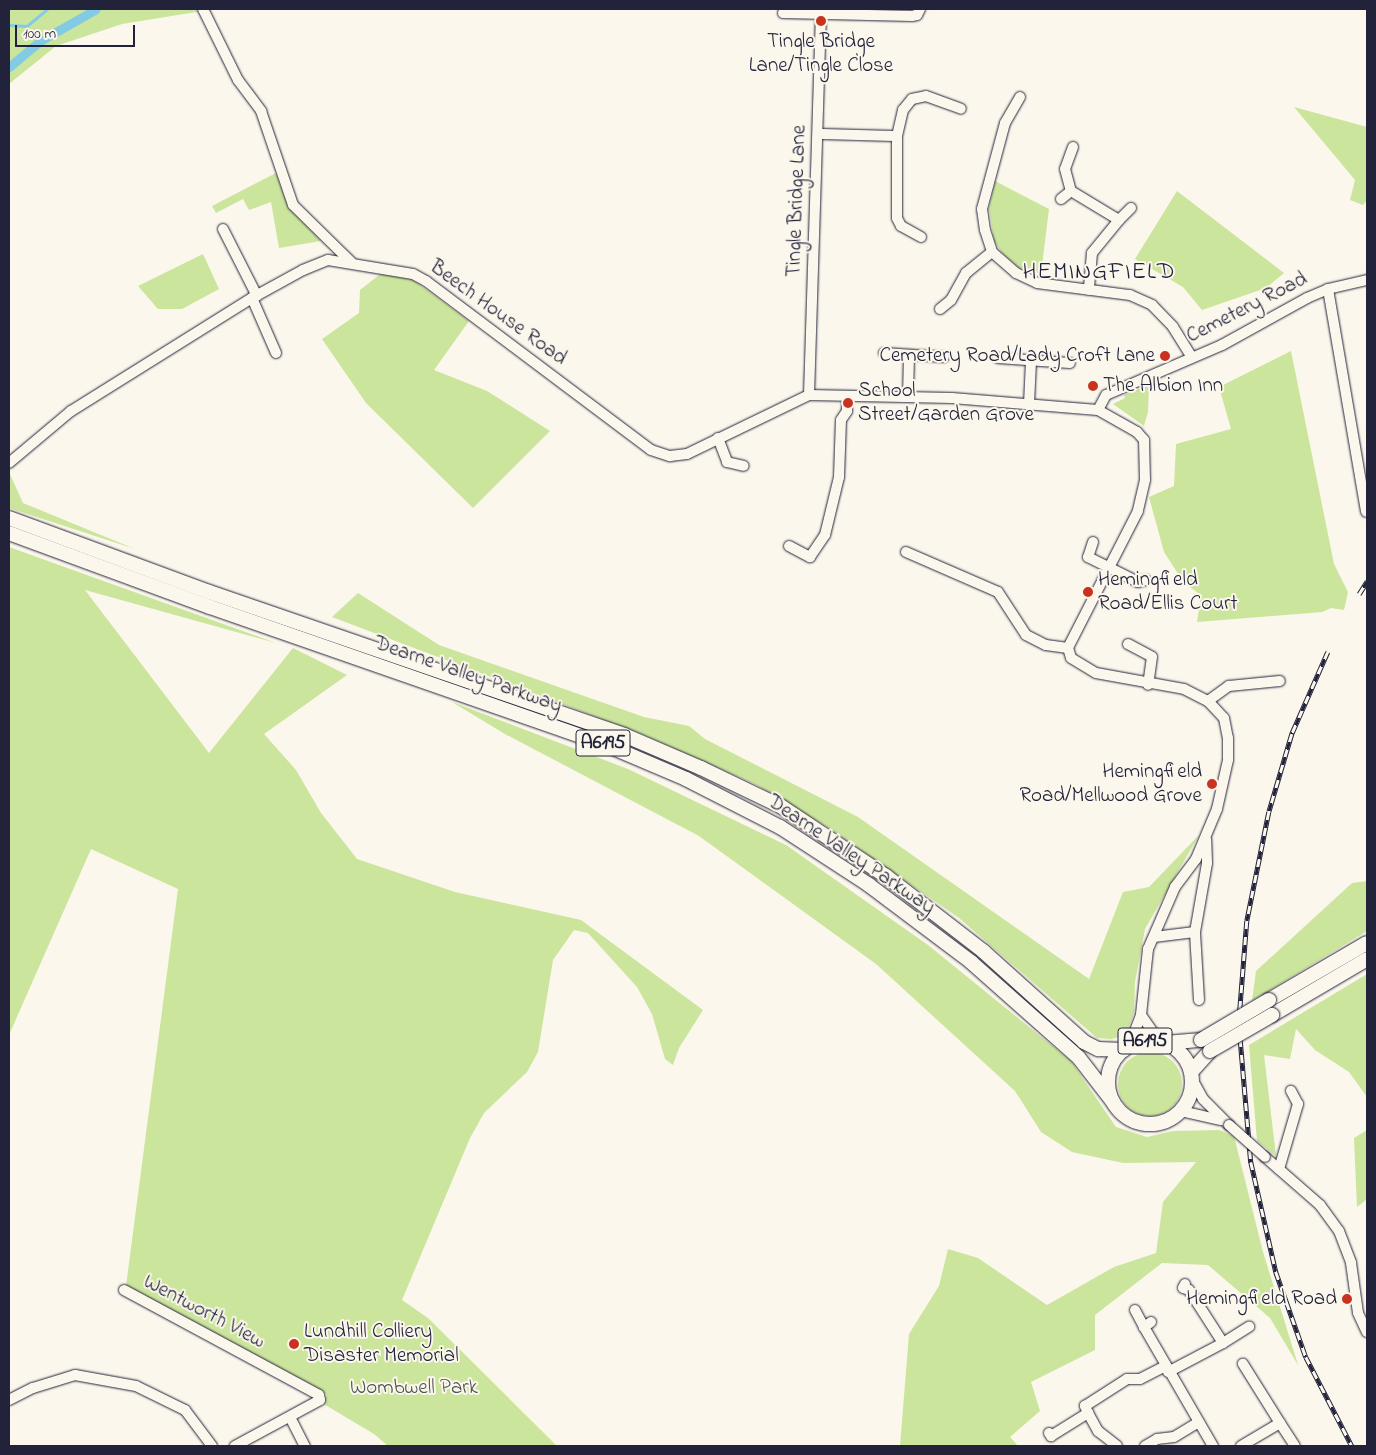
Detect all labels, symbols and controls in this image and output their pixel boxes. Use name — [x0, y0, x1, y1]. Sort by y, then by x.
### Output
scale bar — [18, 15, 138, 47]
marker: Tingle Bridge Lane/Tingle Close — [815, 15, 827, 27]
text: 100 m — [23, 23, 56, 45]
place label: Tingle Bridge Lane/Tingle Close — [749, 29, 893, 79]
street label: Tingle Bridge Lane — [782, 125, 812, 277]
street label: Beech House Road — [424, 255, 572, 371]
district label: HEMINGFIELD — [1021, 259, 1177, 287]
street label: Cemetery Road — [1182, 267, 1312, 349]
place label: Cemetery Road/Lady Croft Lane — [879, 343, 1155, 369]
marker: Cemetery Road/Lady Croft Lane — [1159, 350, 1171, 362]
place label: The Albion Inn — [1103, 373, 1223, 399]
place label: School Street/Garden Grove — [858, 378, 1034, 428]
marker: The Albion Inn — [1087, 380, 1099, 392]
marker: School Street/Garden Grove — [842, 397, 854, 409]
place label: Hemingfield Road/Ellis Court — [1098, 567, 1238, 617]
marker: Hemingfield Road/Ellis Court — [1082, 586, 1094, 598]
street label: Dearne Valley Parkway — [371, 631, 565, 719]
road number: A6195 — [576, 726, 630, 760]
place label: Hemingfield Road/Mellwood Grove — [1019, 759, 1202, 809]
marker: Hemingfield Road/Mellwood Grove — [1206, 778, 1218, 790]
street label: Dearne Valley Parkway — [762, 789, 940, 921]
road number: A6195 — [1118, 1024, 1172, 1058]
street label: Wentworth View — [139, 1269, 269, 1355]
place label: Hemingfield Road — [1186, 1286, 1337, 1312]
marker: Hemingfield Road — [1341, 1293, 1353, 1305]
place label: Lundhill Colliery Disaster Memorial — [304, 1319, 459, 1369]
marker: Lundhill Colliery Disaster Memorial — [288, 1338, 300, 1350]
park label: Wombwell Park — [350, 1375, 478, 1401]

